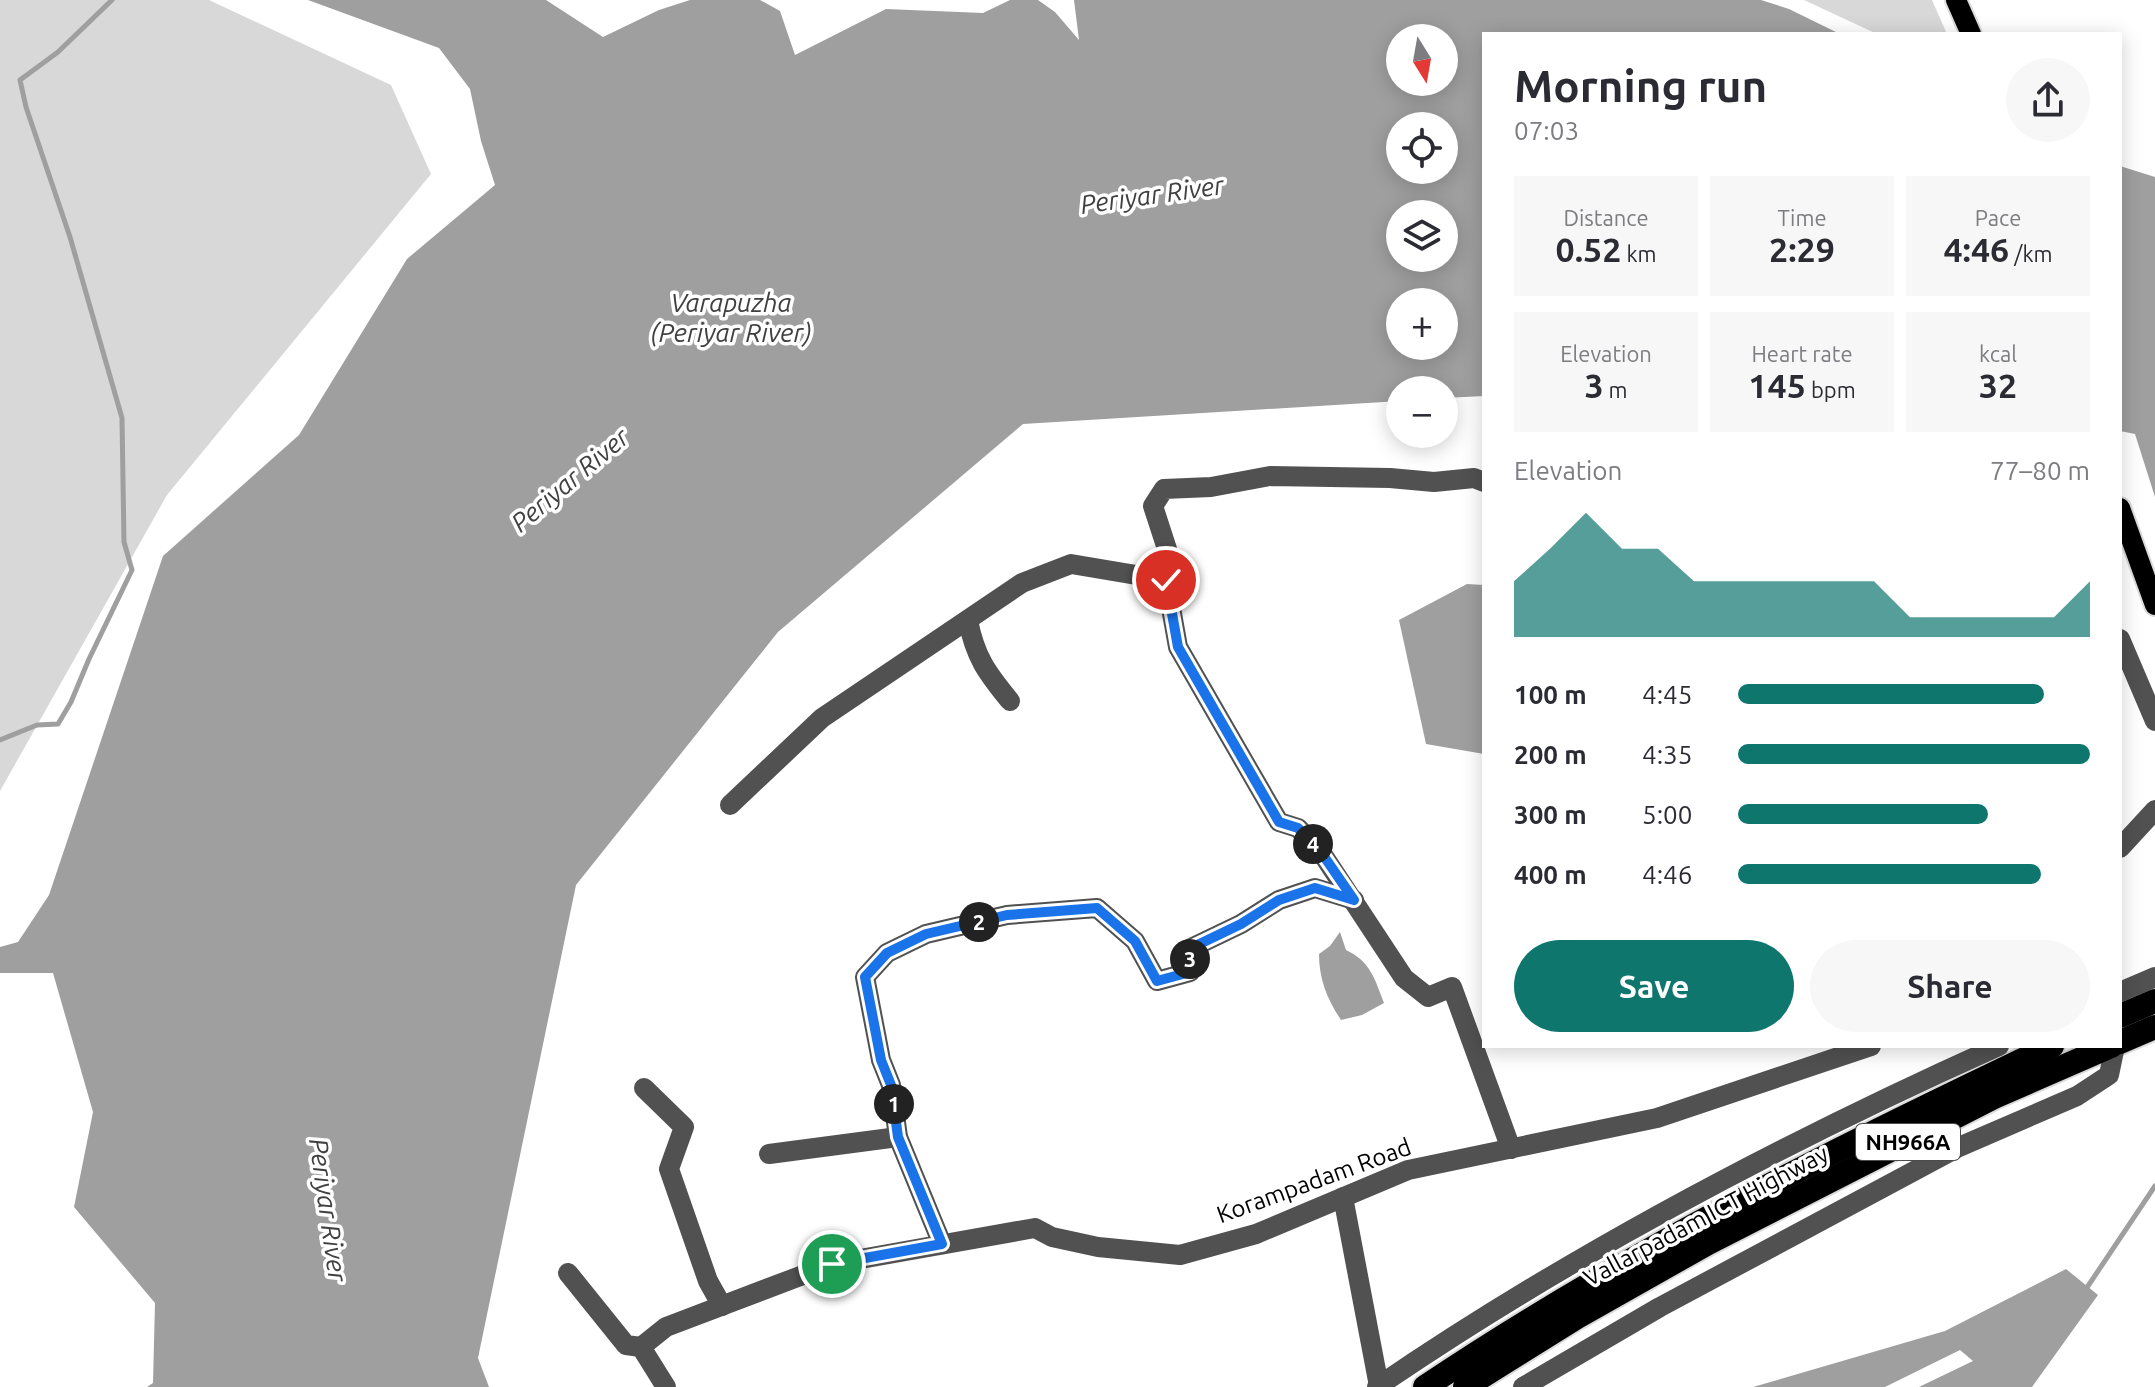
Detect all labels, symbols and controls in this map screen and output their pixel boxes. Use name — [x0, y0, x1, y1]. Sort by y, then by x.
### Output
north arrow — [1386, 24, 1458, 96]
map controls — [1386, 24, 1458, 448]
button: share — [2006, 58, 2090, 142]
text: Morning run — [1514, 61, 1767, 110]
button: locate — [1386, 112, 1458, 184]
text: 07:03 — [1514, 116, 1579, 145]
water label: Periyar River — [1078, 170, 1227, 219]
button: layers — [1386, 200, 1458, 272]
text: Distance — [1563, 205, 1649, 230]
text: Time — [1777, 205, 1827, 230]
text: Pace — [1975, 205, 2021, 230]
text: 0.52 — [1555, 230, 1621, 268]
text: 2:29 — [1769, 230, 1835, 268]
text: 4:46 — [1943, 230, 2009, 268]
text: km — [1621, 241, 1657, 266]
text: /km — [2009, 241, 2053, 266]
water label: Varapuzha (Periyar River) — [650, 288, 812, 347]
button: + — [1386, 288, 1458, 360]
text: Elevation — [1560, 341, 1652, 366]
text: Heart rate — [1751, 341, 1853, 366]
text: kcal — [1979, 341, 2017, 366]
text: 3 — [1584, 366, 1604, 404]
text: 145 — [1748, 366, 1806, 404]
text: 32 — [1979, 366, 2017, 404]
button: − — [1386, 376, 1458, 448]
text: m — [1604, 377, 1628, 402]
text: bpm — [1806, 377, 1856, 402]
water label: Periyar River — [505, 421, 635, 537]
text: Elevation — [1514, 456, 1622, 485]
text: 77–80 m — [1990, 456, 2090, 485]
pin — [1132, 546, 1200, 614]
icon: check — [1144, 558, 1188, 602]
text: 100 m — [1514, 680, 1587, 709]
text: 4:45 — [1642, 680, 1692, 709]
text: 200 m — [1514, 740, 1587, 769]
text: 4:35 — [1642, 740, 1692, 769]
text: 300 m — [1514, 800, 1587, 829]
text: 5:00 — [1642, 800, 1692, 829]
pin: 4 — [1293, 824, 1333, 864]
text: 4 — [1307, 831, 1319, 856]
text: 400 m — [1514, 860, 1587, 889]
text: 4:46 — [1642, 860, 1692, 889]
pin: 2 — [959, 902, 999, 942]
text: 2 — [973, 909, 985, 934]
pin: 3 — [1170, 939, 1210, 979]
button: Save — [1514, 940, 1794, 1032]
button: Share — [1810, 940, 2090, 1032]
text: 3 — [1184, 946, 1196, 971]
pin: 1 — [874, 1084, 914, 1124]
text: 1 — [888, 1091, 900, 1116]
road number: NH966A — [1856, 1124, 1960, 1160]
street label: Korampadam Road — [1213, 1133, 1415, 1228]
water label: Periyar River — [304, 1136, 353, 1285]
street label: Vallarpadam ICT Highway — [1579, 1139, 1833, 1292]
pin — [798, 1230, 866, 1298]
icon: arrive — [810, 1242, 854, 1286]

